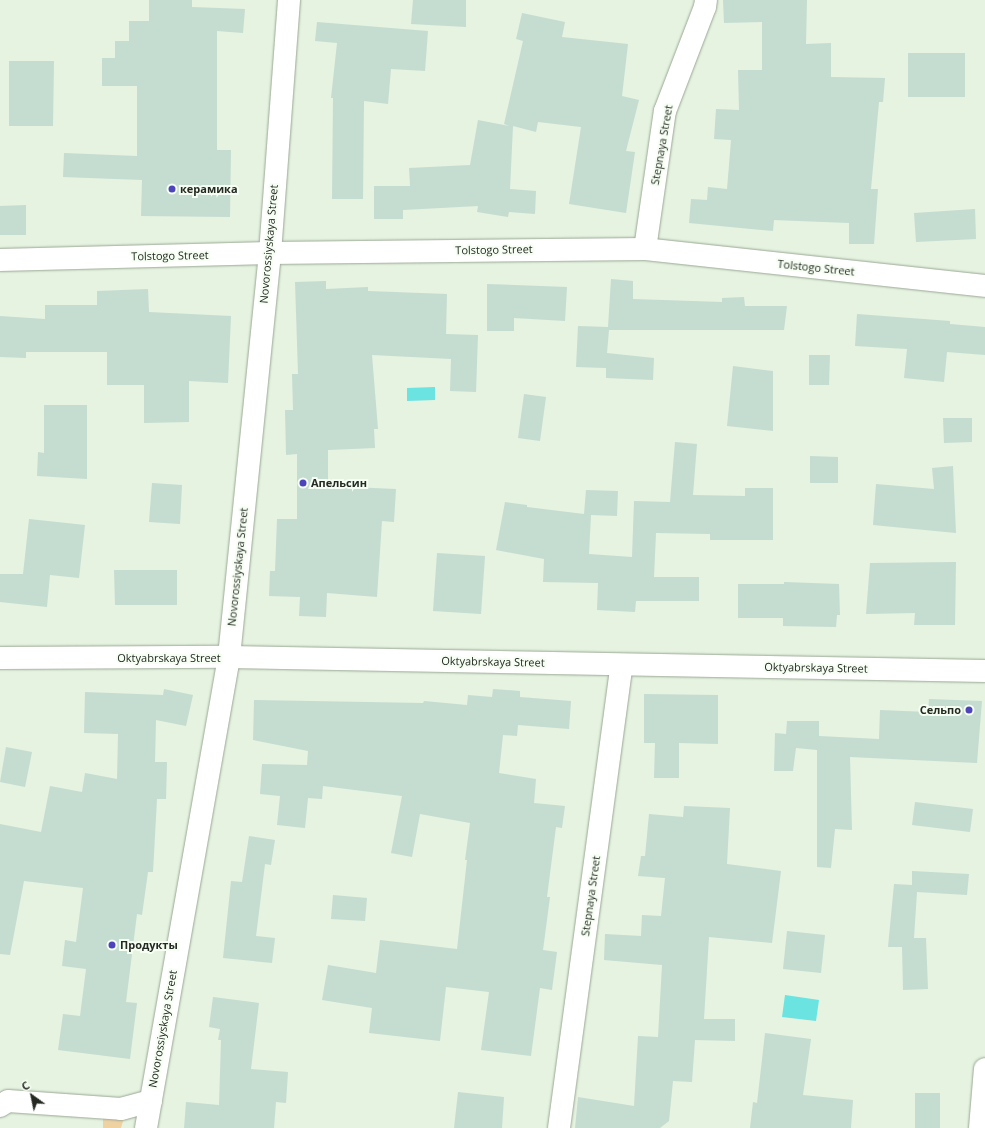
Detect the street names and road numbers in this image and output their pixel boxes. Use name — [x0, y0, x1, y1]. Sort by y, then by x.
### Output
street label: Stepnaya Street — [648, 104, 676, 186]
street label: Novorossiyskaya Street — [257, 184, 281, 304]
street label: Tolstogo Street — [455, 243, 533, 257]
street label: Tolstogo Street — [131, 249, 209, 263]
street label: Tolstogo Street — [777, 257, 855, 279]
street label: Novorossiyskaya Street — [225, 507, 251, 627]
street label: Oktyabrskaya Street — [117, 651, 221, 665]
street label: Oktyabrskaya Street — [441, 654, 545, 670]
street label: Oktyabrskaya Street — [764, 660, 868, 676]
street label: Stepnaya Street — [579, 855, 603, 937]
street label: Novorossiyskaya Street — [146, 969, 180, 1089]

